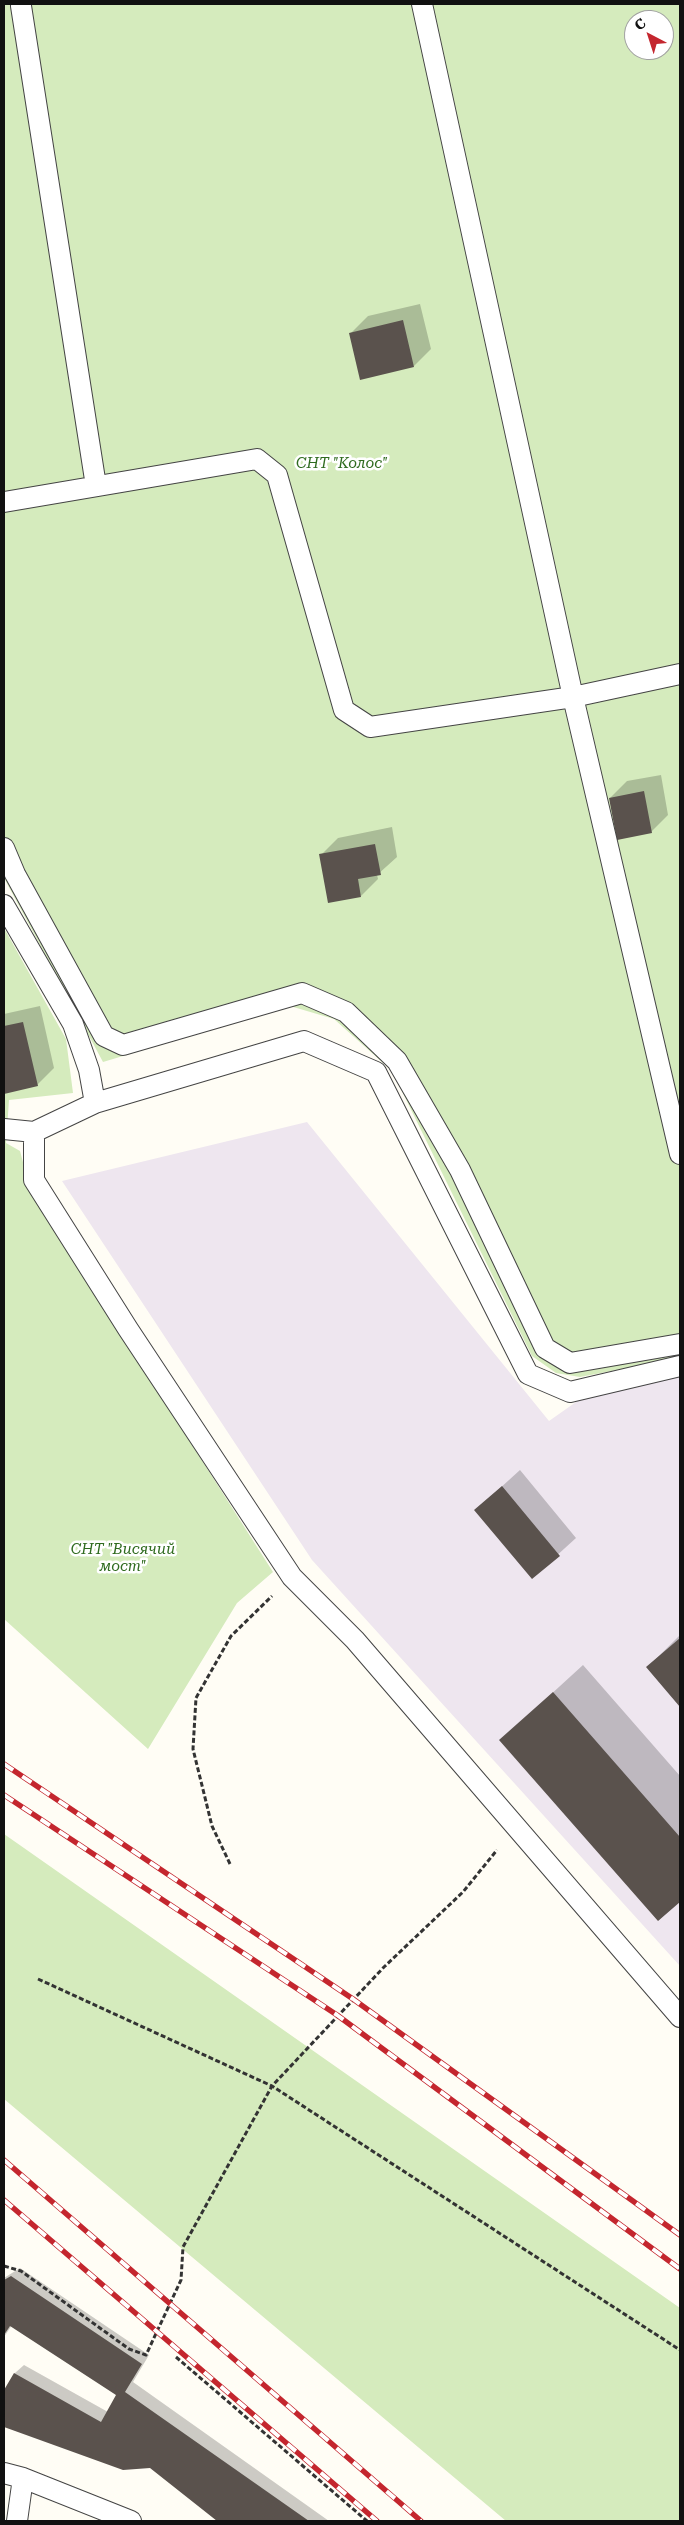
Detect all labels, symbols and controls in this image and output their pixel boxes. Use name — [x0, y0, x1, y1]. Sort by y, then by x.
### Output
north arrow — [624, 10, 674, 60]
text: С — [631, 15, 649, 34]
park label: СНТ "Колос" — [296, 455, 388, 473]
park label: СНТ "Висячий мост" — [71, 1541, 175, 1576]

